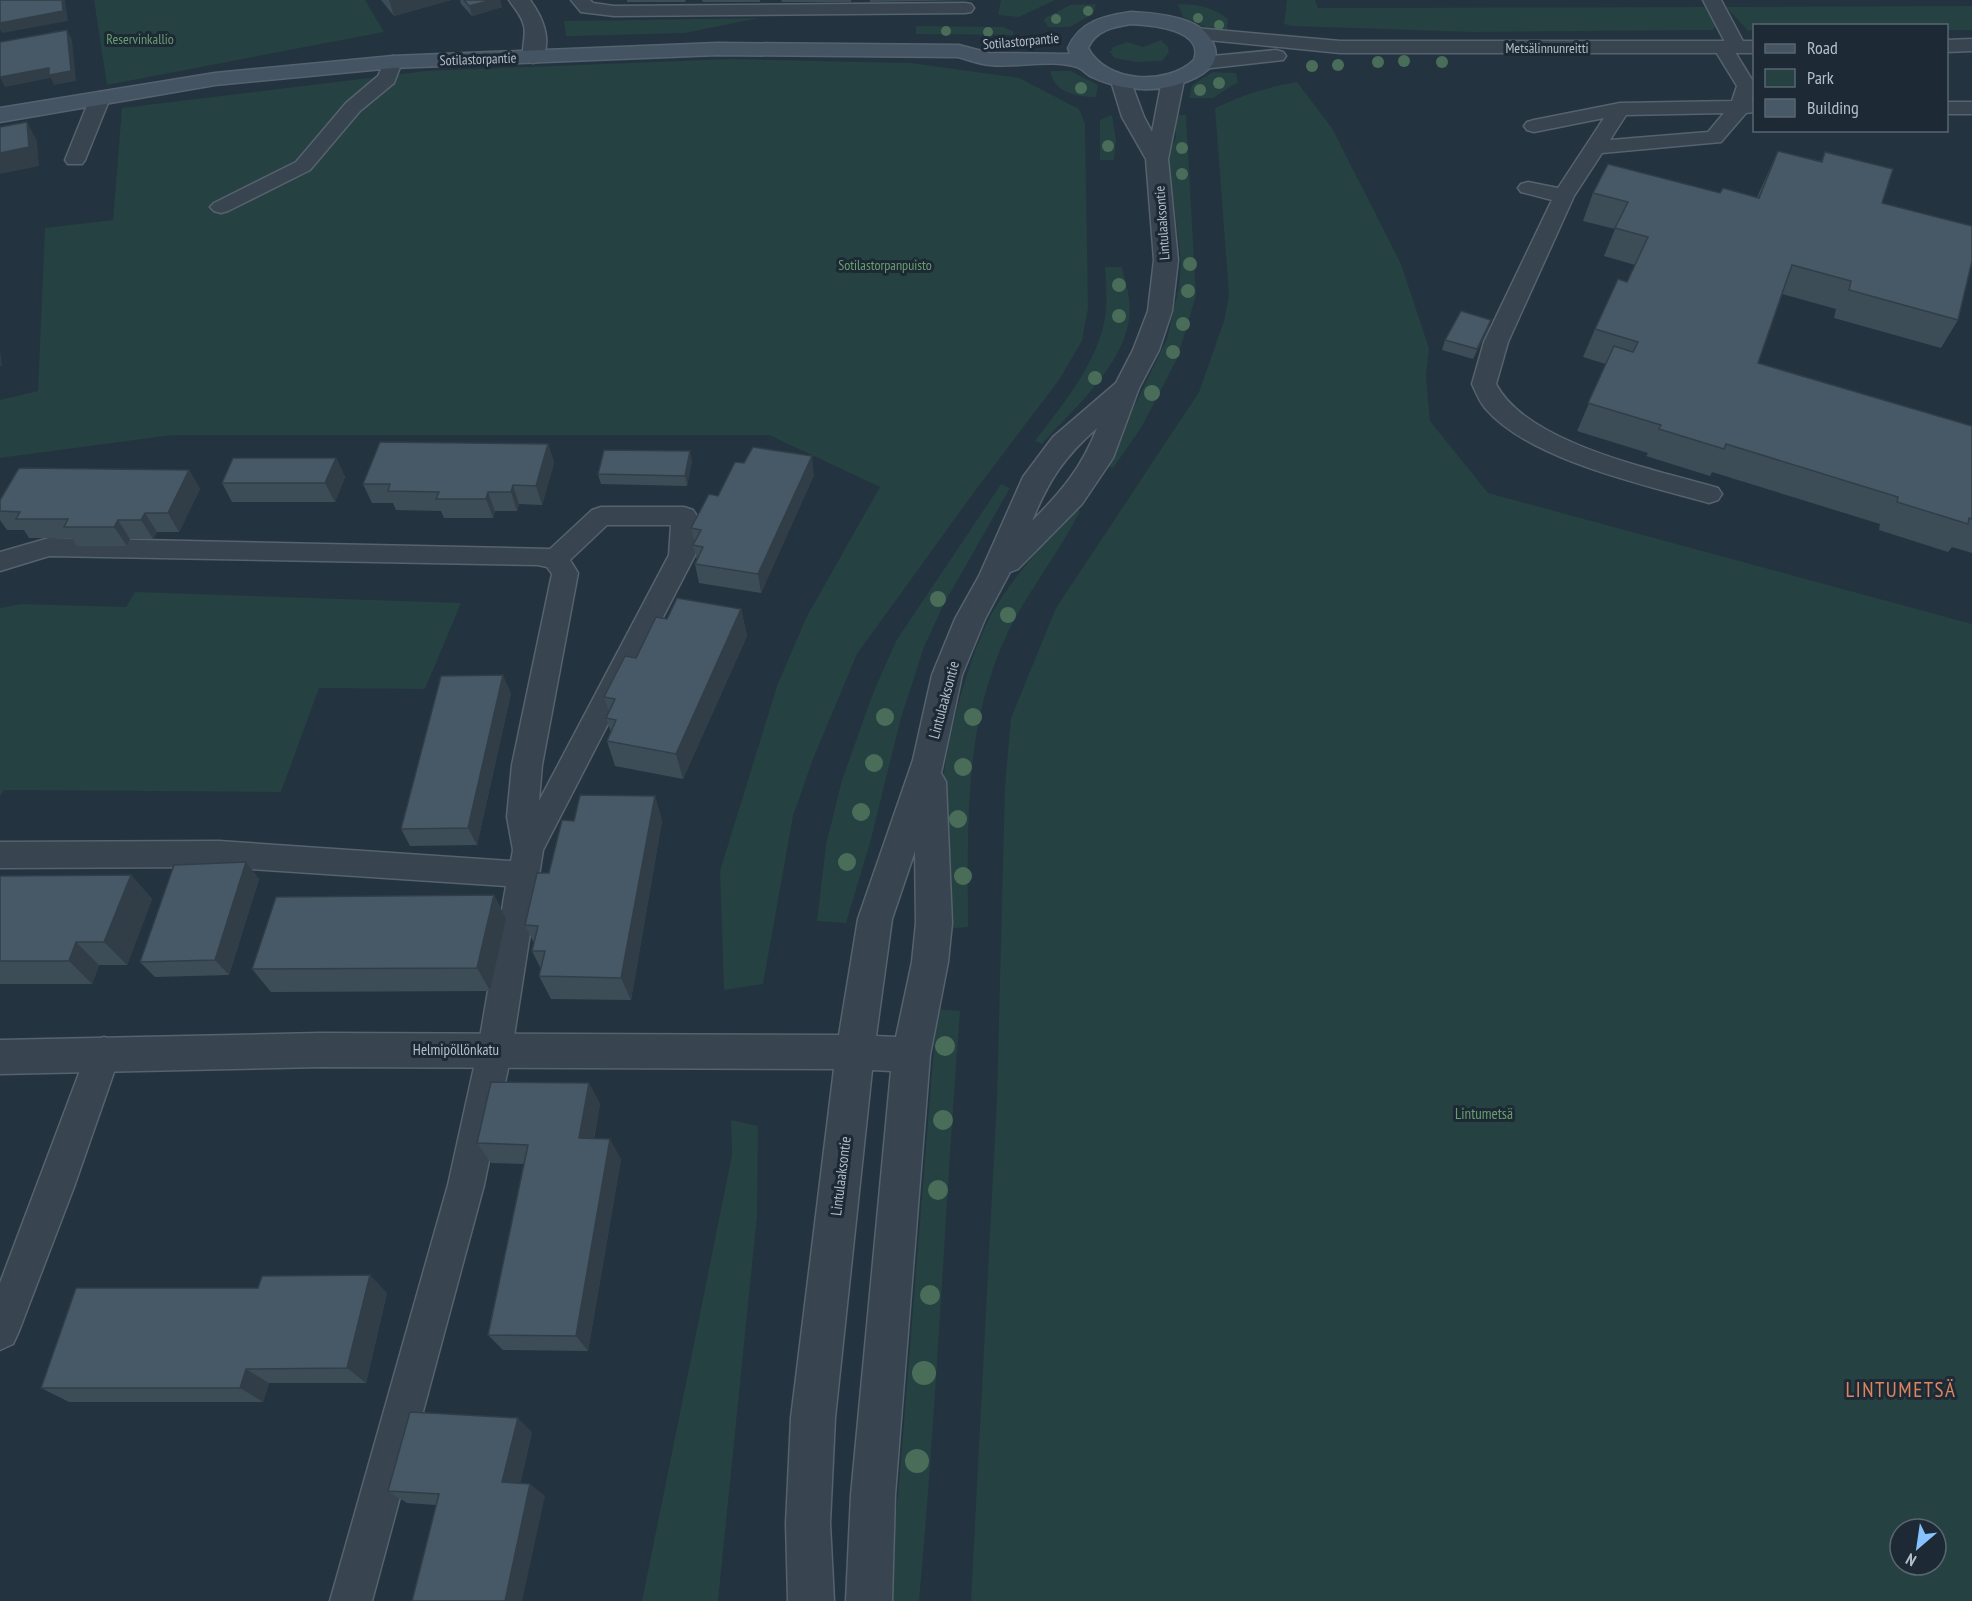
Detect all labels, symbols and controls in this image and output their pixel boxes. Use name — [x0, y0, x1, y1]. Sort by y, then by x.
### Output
legend — [1753, 24, 1948, 132]
street label: Sotilastorpantie — [982, 29, 1060, 53]
park label: Reservinkallio — [106, 30, 174, 48]
text: Road — [1807, 36, 1838, 59]
street label: Metsälinnunreitti — [1505, 39, 1589, 57]
street label: Sotilastorpantie — [439, 49, 517, 69]
text: Park — [1807, 66, 1834, 89]
text: Building — [1807, 96, 1859, 119]
street label: Lintulaaksontie — [1150, 185, 1174, 261]
park label: Sotilastorpanpuisto — [838, 256, 932, 274]
street label: Lintulaaksontie — [924, 659, 963, 741]
street label: Helmipöllönkatu — [413, 1040, 499, 1059]
park label: Lintumetsä — [1455, 1104, 1513, 1123]
street label: Lintulaaksontie — [826, 1135, 855, 1217]
district label: LINTUMETSÄ — [1846, 1376, 1956, 1403]
north arrow — [1888, 1517, 1948, 1577]
text: N — [1902, 1549, 1919, 1571]

